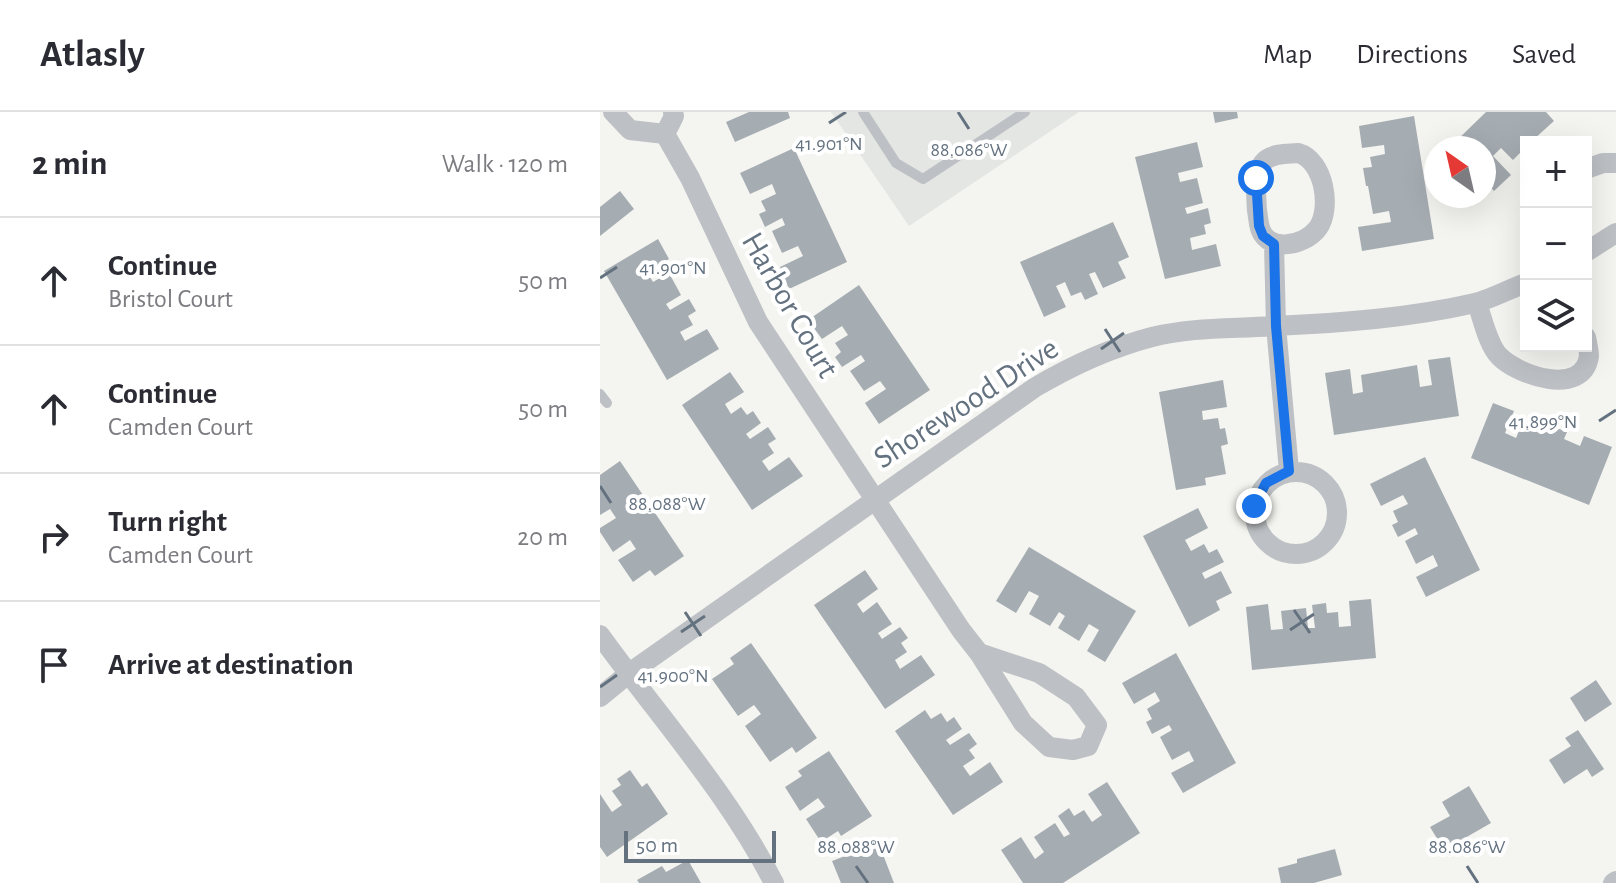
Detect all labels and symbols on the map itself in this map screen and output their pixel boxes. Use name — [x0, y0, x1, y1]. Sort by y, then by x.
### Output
text: 41.901°N — [795, 134, 863, 154]
north arrow — [1424, 136, 1496, 208]
text: 88.086°W — [931, 140, 1008, 160]
route start — [1238, 160, 1274, 196]
street label: Harbor Court — [736, 227, 844, 383]
text: 41.901°N — [639, 258, 707, 278]
street label: Shorewood Drive — [868, 332, 1064, 474]
text: 41.899°N — [1509, 412, 1577, 432]
route end — [1236, 488, 1272, 524]
text: 88.088°W — [628, 494, 706, 514]
text: 41.900°N — [637, 666, 709, 686]
scale bar — [624, 827, 776, 863]
text: 88.088°W — [817, 837, 895, 857]
text: 88.086°W — [1429, 837, 1506, 857]

